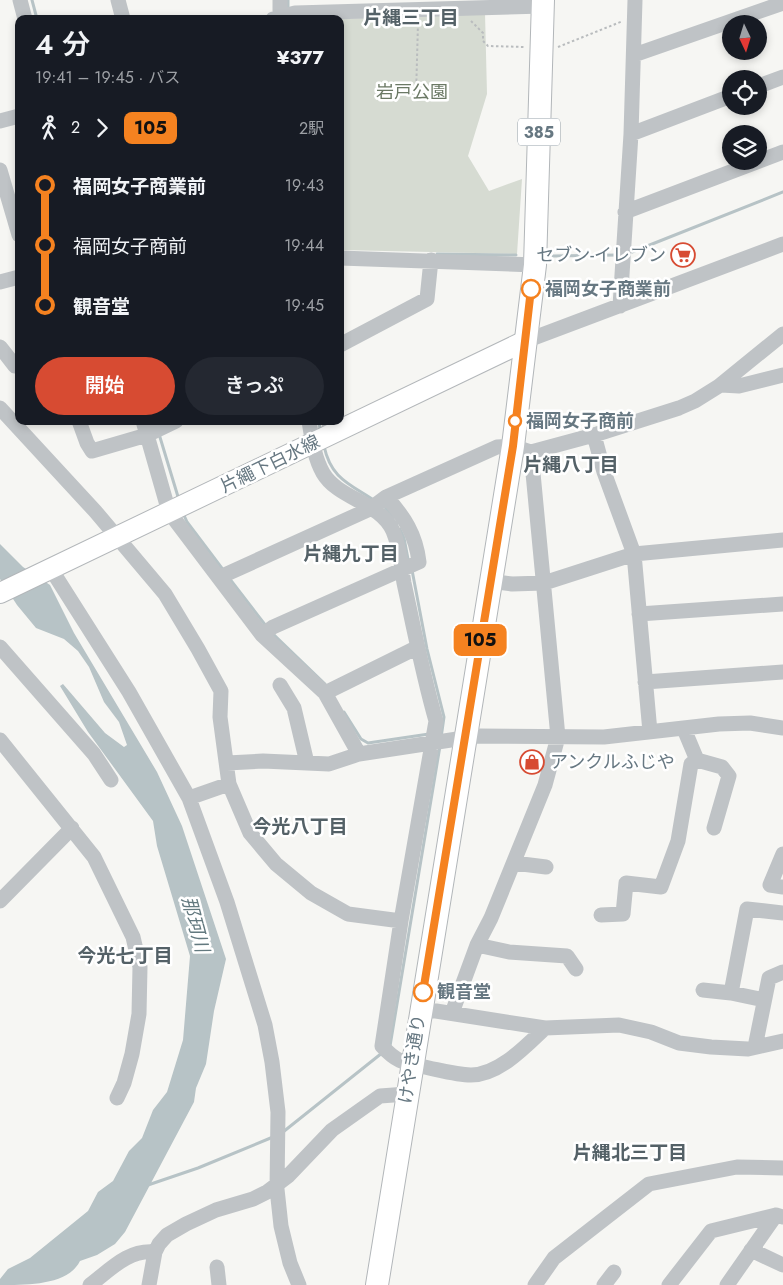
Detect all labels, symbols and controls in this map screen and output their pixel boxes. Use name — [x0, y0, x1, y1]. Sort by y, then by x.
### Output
district label: 片縄三丁目 — [363, 4, 459, 31]
north arrow — [722, 15, 768, 60]
map controls — [722, 15, 767, 170]
text: 4 分 — [35, 24, 90, 65]
text: ¥377 — [277, 44, 324, 71]
text: 19:41 – 19:45 · バス — [35, 66, 180, 89]
button: locate — [722, 70, 767, 115]
park label: 岩戸公園 — [376, 79, 448, 105]
icon: walk — [35, 114, 63, 142]
icon: forward — [88, 114, 116, 142]
text: 105 — [134, 115, 167, 141]
text: 2 — [71, 116, 80, 139]
text: 2駅 — [299, 117, 324, 140]
road number: 385 — [518, 118, 560, 146]
button: layers — [722, 125, 767, 170]
text: 福岡女子商業前 — [73, 173, 206, 200]
text: 19:43 — [285, 174, 324, 197]
text: 福岡女子商前 — [73, 233, 187, 260]
text: 19:44 — [284, 234, 324, 257]
place label: セブン-イレブン — [536, 242, 666, 268]
supermarket icon: セブン-イレブン — [670, 242, 696, 268]
place label: 福岡女子商業前 — [545, 276, 671, 302]
marker: 福岡女子商業前 — [521, 279, 541, 299]
text: 観音堂 — [73, 293, 130, 320]
text: 19:45 — [284, 294, 324, 317]
button: 開始 — [35, 357, 175, 415]
button: きっぷ — [185, 357, 324, 415]
place label: 福岡女子商前 — [526, 408, 634, 434]
marker: 福岡女子商前 — [508, 414, 522, 428]
street label: 片繩下白水線 — [216, 429, 324, 499]
district label: 片縄八丁目 — [523, 451, 619, 478]
district label: 片縄九丁目 — [303, 540, 399, 567]
line badge: 105 — [451, 624, 509, 656]
text: 105 — [464, 627, 496, 653]
shop icon: アンクルふじや — [519, 749, 545, 775]
place label: アンクルふじや — [550, 749, 675, 775]
district label: 今光八丁目 — [252, 813, 348, 840]
water label: 那珂川 — [175, 893, 216, 957]
district label: 今光七丁目 — [77, 942, 173, 969]
place label: 観音堂 — [437, 979, 491, 1005]
marker: 観音堂 — [413, 982, 433, 1002]
street label: けやき通り — [392, 1013, 432, 1105]
district label: 片縄北三丁目 — [573, 1139, 687, 1166]

